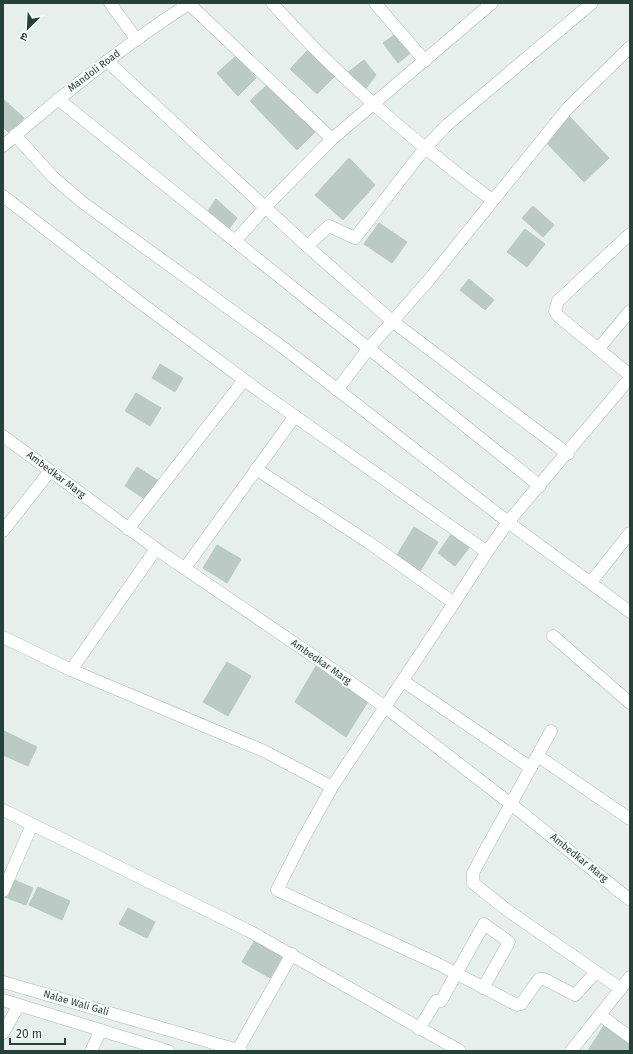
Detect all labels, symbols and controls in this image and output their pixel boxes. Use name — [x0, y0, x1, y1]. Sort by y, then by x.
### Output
north arrow — [8, 8, 48, 48]
text: उ — [18, 29, 30, 44]
street label: Mandoli Road — [65, 47, 123, 95]
street label: Ambedkar Marg — [24, 449, 88, 502]
street label: Ambedkar Marg — [289, 637, 354, 688]
street label: Ambedkar Marg — [548, 831, 611, 885]
street label: Nalae Wali Gali — [42, 988, 110, 1018]
scale bar — [10, 1020, 65, 1046]
text: 20 m — [16, 1027, 42, 1041]

